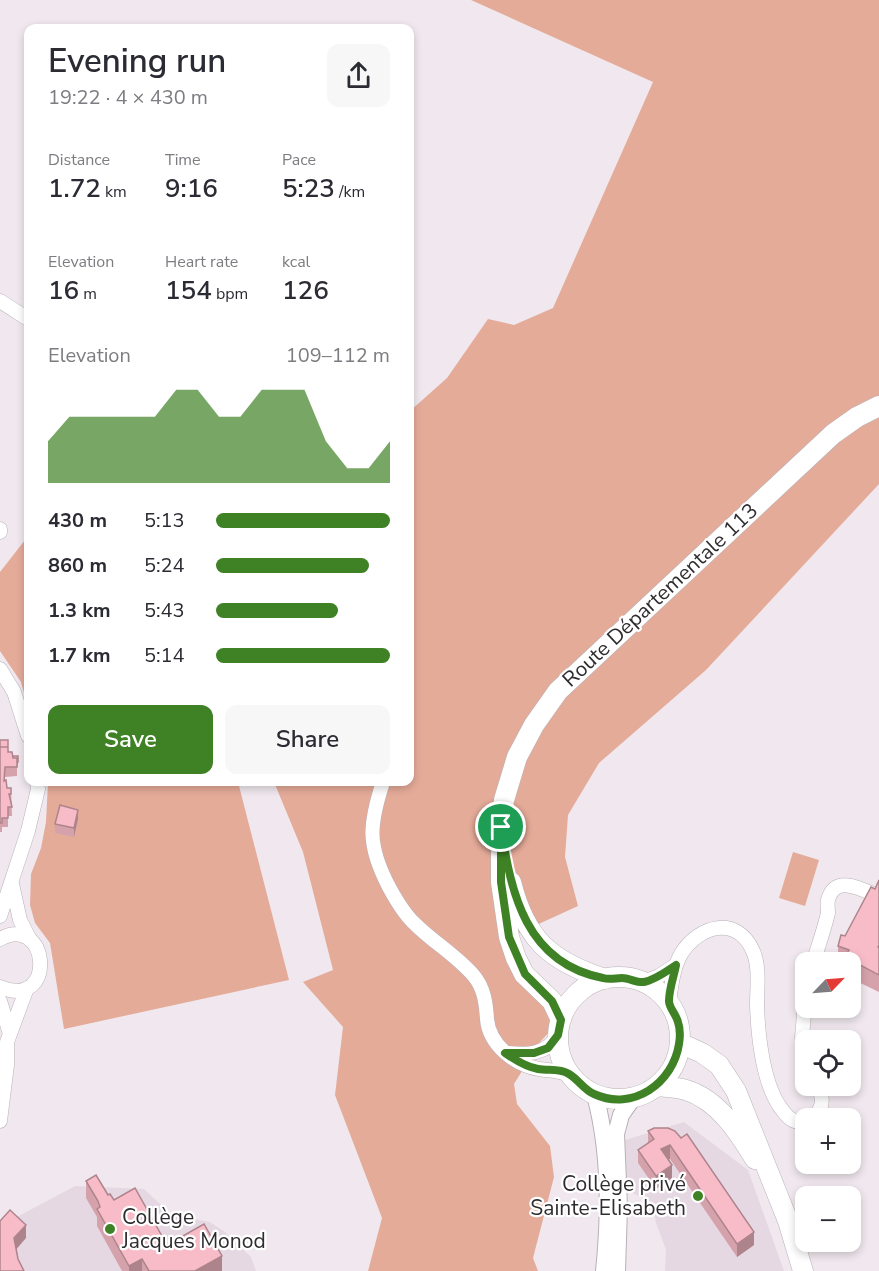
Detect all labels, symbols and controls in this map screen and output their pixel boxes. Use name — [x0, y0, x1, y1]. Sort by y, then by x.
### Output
text: Evening run — [48, 39, 226, 84]
button: share — [327, 44, 390, 107]
text: 19:22 · 4 × 430 m — [48, 84, 208, 111]
text: Distance — [48, 149, 110, 171]
text: Time — [165, 149, 201, 171]
text: Pace — [282, 149, 316, 171]
text: 1.72 — [48, 171, 101, 206]
text: 9:16 — [165, 171, 218, 206]
text: 5:23 — [282, 171, 335, 206]
text: km — [101, 181, 127, 203]
text: /km — [335, 181, 365, 203]
text: Elevation — [48, 251, 114, 273]
text: Heart rate — [165, 251, 238, 273]
text: kcal — [282, 251, 310, 273]
text: 16 — [48, 273, 79, 308]
text: 154 — [165, 273, 212, 308]
text: 126 — [282, 273, 329, 308]
text: m — [79, 283, 97, 305]
text: bpm — [212, 283, 248, 305]
text: Elevation — [48, 342, 131, 369]
text: 109–112 m — [286, 342, 390, 369]
street label: Route Départementale 113 — [556, 497, 764, 693]
text: 430 m — [48, 507, 107, 534]
text: 5:13 — [144, 507, 185, 534]
text: 860 m — [48, 552, 107, 579]
text: 5:24 — [144, 552, 185, 579]
text: 1.3 km — [48, 597, 111, 624]
text: 5:43 — [144, 597, 185, 624]
text: 1.7 km — [48, 642, 111, 669]
text: 5:14 — [144, 642, 185, 669]
button: Save — [48, 705, 213, 774]
button: Share — [225, 705, 390, 774]
pin — [475, 801, 526, 852]
icon: arrive — [484, 810, 517, 843]
north arrow — [795, 952, 861, 1018]
map controls — [795, 952, 861, 1252]
button: locate — [795, 1030, 861, 1096]
button: + — [795, 1108, 861, 1174]
place label: Collège privé Sainte-Elisabeth — [530, 1170, 686, 1222]
button: − — [795, 1186, 861, 1252]
marker: Collège privé Sainte-Elisabeth — [691, 1189, 705, 1203]
place label: Collège Jacques Monod — [121, 1203, 266, 1255]
marker: Collège Jacques Monod — [103, 1222, 117, 1236]

